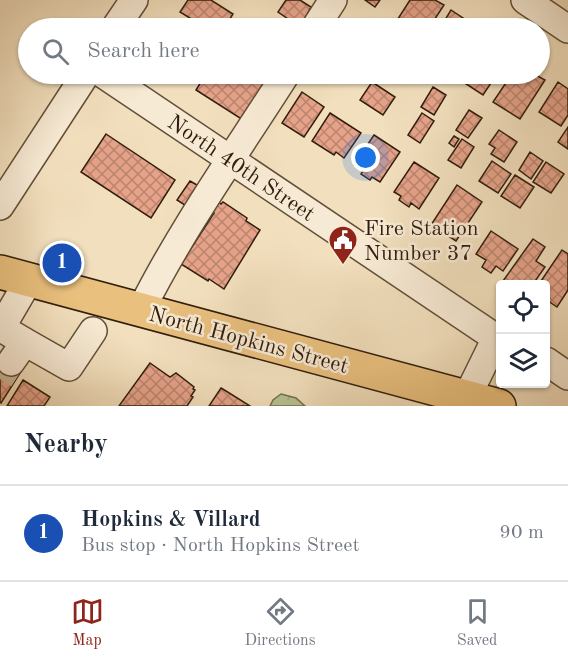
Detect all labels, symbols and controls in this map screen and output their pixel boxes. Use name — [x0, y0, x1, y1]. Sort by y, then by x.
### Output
search box — [18, 18, 550, 84]
icon: search — [39, 35, 72, 68]
text: Search here — [87, 40, 200, 62]
street label: North 40th Street — [163, 111, 318, 226]
your location — [351, 143, 380, 172]
place label: Fire Station Number 37 — [364, 218, 479, 265]
public building icon: Fire Station Number 37 — [327, 224, 359, 266]
pin: 1 — [42, 240, 82, 286]
map controls — [496, 280, 550, 388]
button: locate — [496, 280, 550, 334]
street label: North Hopkins Street — [146, 304, 351, 378]
button: layers — [496, 334, 550, 388]
text: Nearby — [24, 432, 108, 458]
text: Hopkins & Villard — [81, 509, 261, 531]
text: 1 — [38, 523, 49, 543]
text: 90 m — [499, 523, 544, 543]
text: Bus stop · North Hopkins Street — [81, 536, 359, 556]
tab: Map — [71, 595, 104, 651]
tab: Directions — [245, 595, 316, 651]
tab: Saved — [457, 595, 497, 651]

